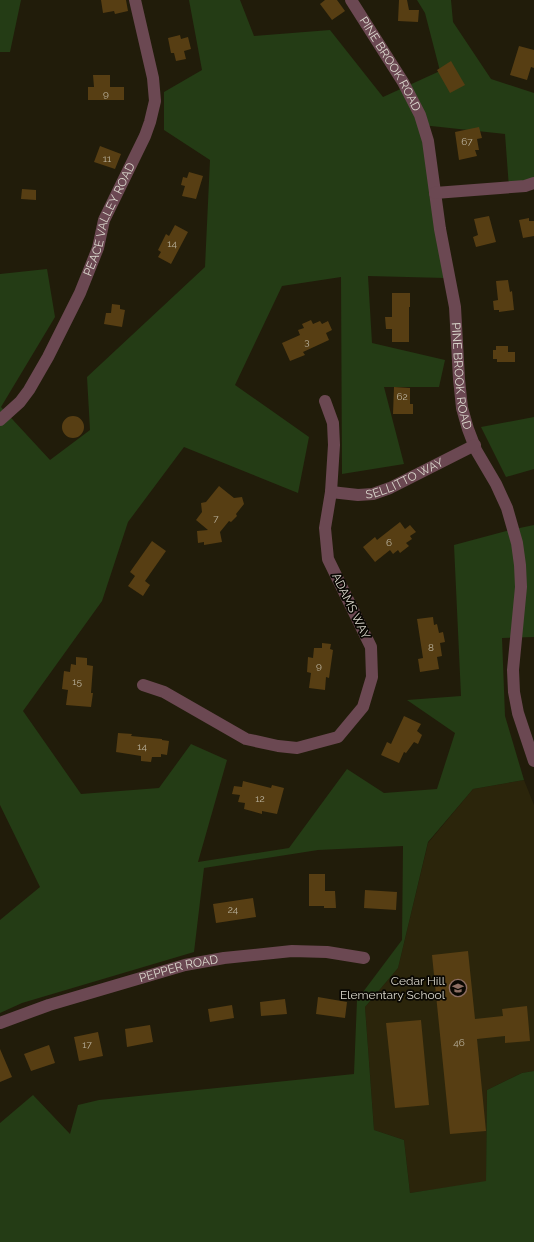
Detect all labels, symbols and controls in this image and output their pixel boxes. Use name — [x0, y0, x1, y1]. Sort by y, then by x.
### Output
street label: PINE BROOK ROAD — [356, 14, 424, 114]
house number: 9 — [103, 88, 109, 99]
house number: 67 — [461, 136, 473, 147]
house number: 11 — [103, 153, 112, 164]
street label: PEACE VALLEY ROAD — [80, 160, 138, 278]
house number: 14 — [167, 238, 177, 249]
street label: PINE BROOK ROAD — [449, 322, 475, 431]
house number: 3 — [304, 336, 310, 347]
house number: 62 — [396, 391, 408, 402]
street label: SELLITTO WAY — [365, 455, 446, 501]
house number: 7 — [213, 513, 219, 524]
house number: 6 — [386, 537, 392, 548]
street label: ADAMS WAY — [329, 571, 373, 641]
house number: 8 — [428, 642, 434, 653]
house number: 9 — [316, 660, 322, 671]
house number: 15 — [72, 676, 82, 687]
house number: 14 — [137, 741, 147, 752]
house number: 12 — [255, 793, 265, 804]
house number: 24 — [228, 904, 239, 915]
street label: PEPPER ROAD — [137, 952, 220, 985]
place label: Cedar Hill Elementary School — [340, 974, 446, 1002]
school or university icon: Cedar Hill Elementary School — [448, 978, 468, 998]
house number: 46 — [453, 1037, 465, 1048]
house number: 17 — [82, 1039, 92, 1050]

